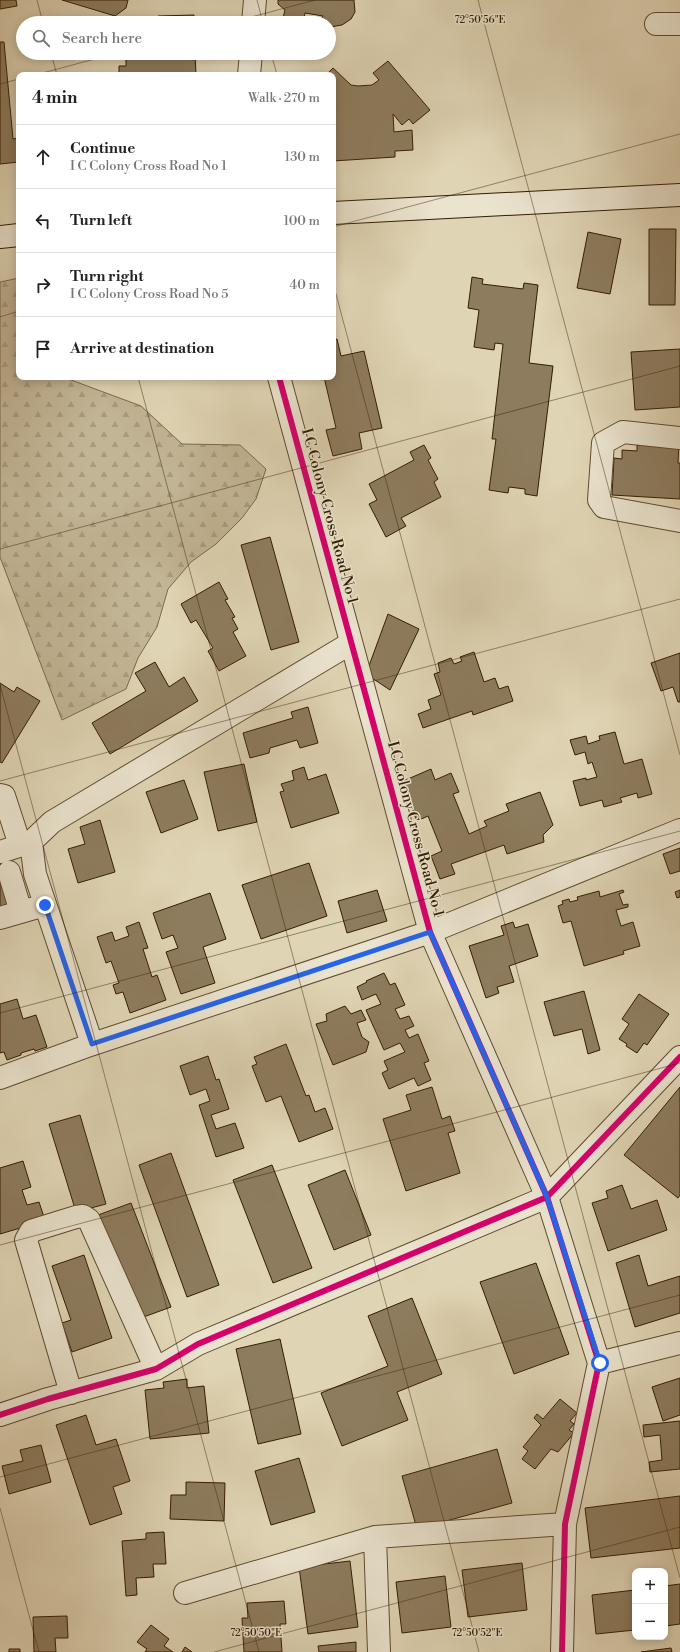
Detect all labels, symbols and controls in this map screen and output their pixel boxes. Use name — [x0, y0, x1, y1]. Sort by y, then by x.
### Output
text: 72°50'56"E — [454, 14, 506, 26]
search box — [16, 16, 336, 60]
icon: search — [30, 27, 52, 49]
text: Search here — [62, 29, 142, 48]
text: 4 min — [32, 87, 77, 109]
text: Walk · 270 m — [248, 90, 320, 106]
text: Continue — [70, 139, 135, 158]
icon: ahead — [32, 146, 54, 168]
text: 130 m — [285, 149, 320, 165]
text: I C Colony Cross Road No 1 — [70, 158, 227, 174]
icon: left — [32, 210, 54, 232]
text: Turn left — [70, 211, 132, 230]
text: 100 m — [284, 213, 320, 229]
text: Turn right — [70, 267, 144, 286]
icon: right — [32, 274, 54, 296]
text: 40 m — [290, 277, 320, 293]
text: I C Colony Cross Road No 5 — [70, 286, 229, 302]
icon: arrive — [32, 338, 54, 360]
text: Arrive at destination — [70, 339, 214, 358]
street label: I C Colony Cross Road No 1 — [297, 426, 362, 607]
street label: I C Colony Cross Road No 1 — [383, 739, 448, 920]
route end — [36, 896, 54, 914]
route start — [591, 1354, 609, 1372]
map controls — [632, 1568, 668, 1640]
button: + — [632, 1568, 668, 1604]
button: − — [632, 1604, 668, 1640]
text: 72°50'50"E — [230, 1627, 282, 1639]
text: 72°50'52"E — [452, 1627, 502, 1639]

